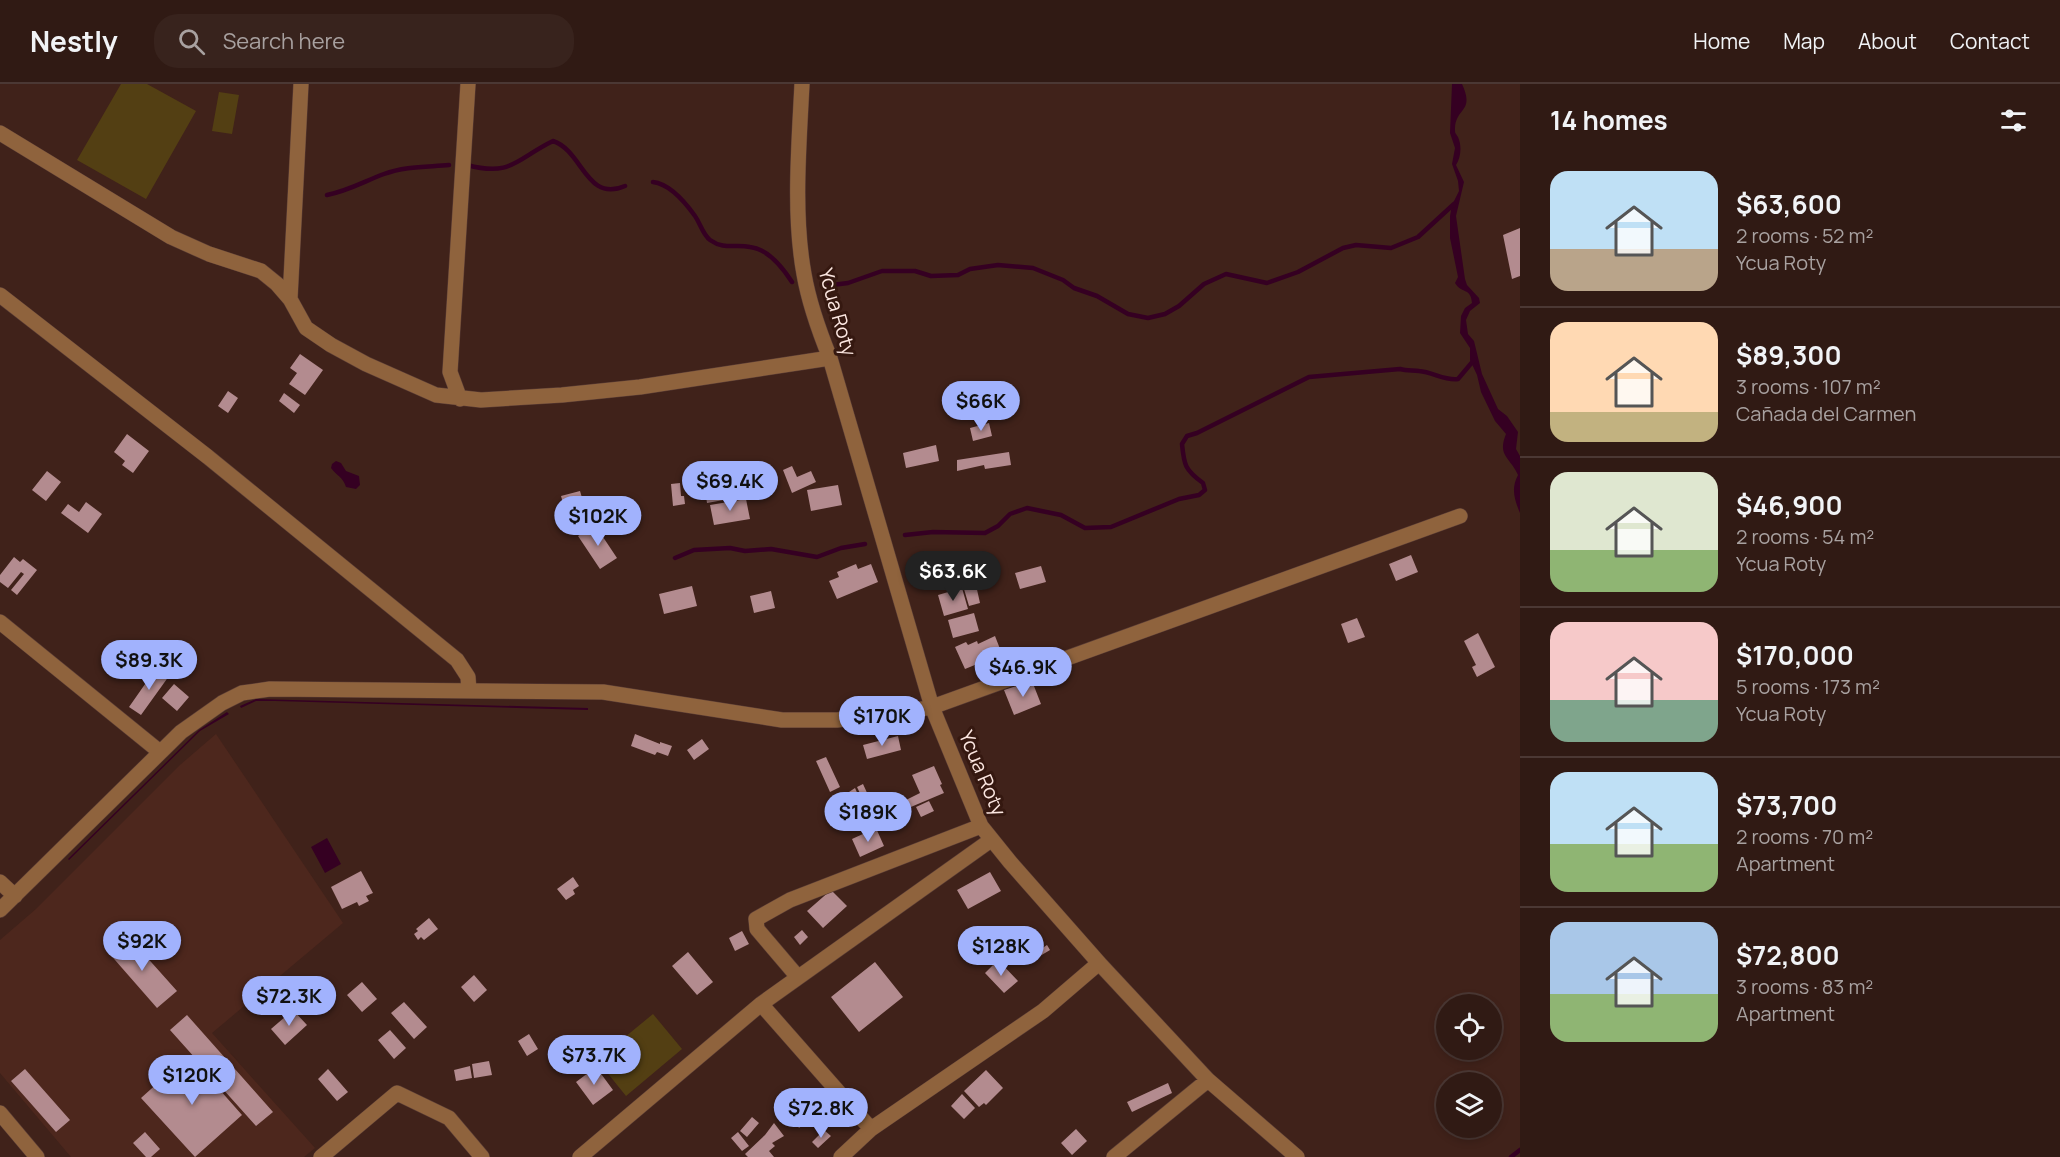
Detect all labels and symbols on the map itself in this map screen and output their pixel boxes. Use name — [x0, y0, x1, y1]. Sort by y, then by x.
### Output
street label: Ycua Roty — [813, 265, 864, 360]
pin: $66K — [945, 381, 1017, 432]
pin: $69.4K — [681, 461, 779, 512]
pin: $102K — [556, 496, 640, 547]
pin: $63.6K — [904, 551, 1002, 602]
pin: $89.3K — [100, 640, 198, 691]
pin: $46.9K — [974, 647, 1072, 698]
pin: $170K — [840, 696, 924, 747]
street label: Ycua Roty — [953, 726, 1013, 820]
pin: $189K — [826, 792, 910, 843]
pin: $92K — [106, 921, 178, 972]
pin: $128K — [959, 926, 1043, 977]
pin: $72.3K — [240, 976, 338, 1027]
pin: $73.7K — [545, 1035, 643, 1086]
pin: $120K — [150, 1055, 234, 1106]
pin: $72.8K — [772, 1088, 870, 1139]

